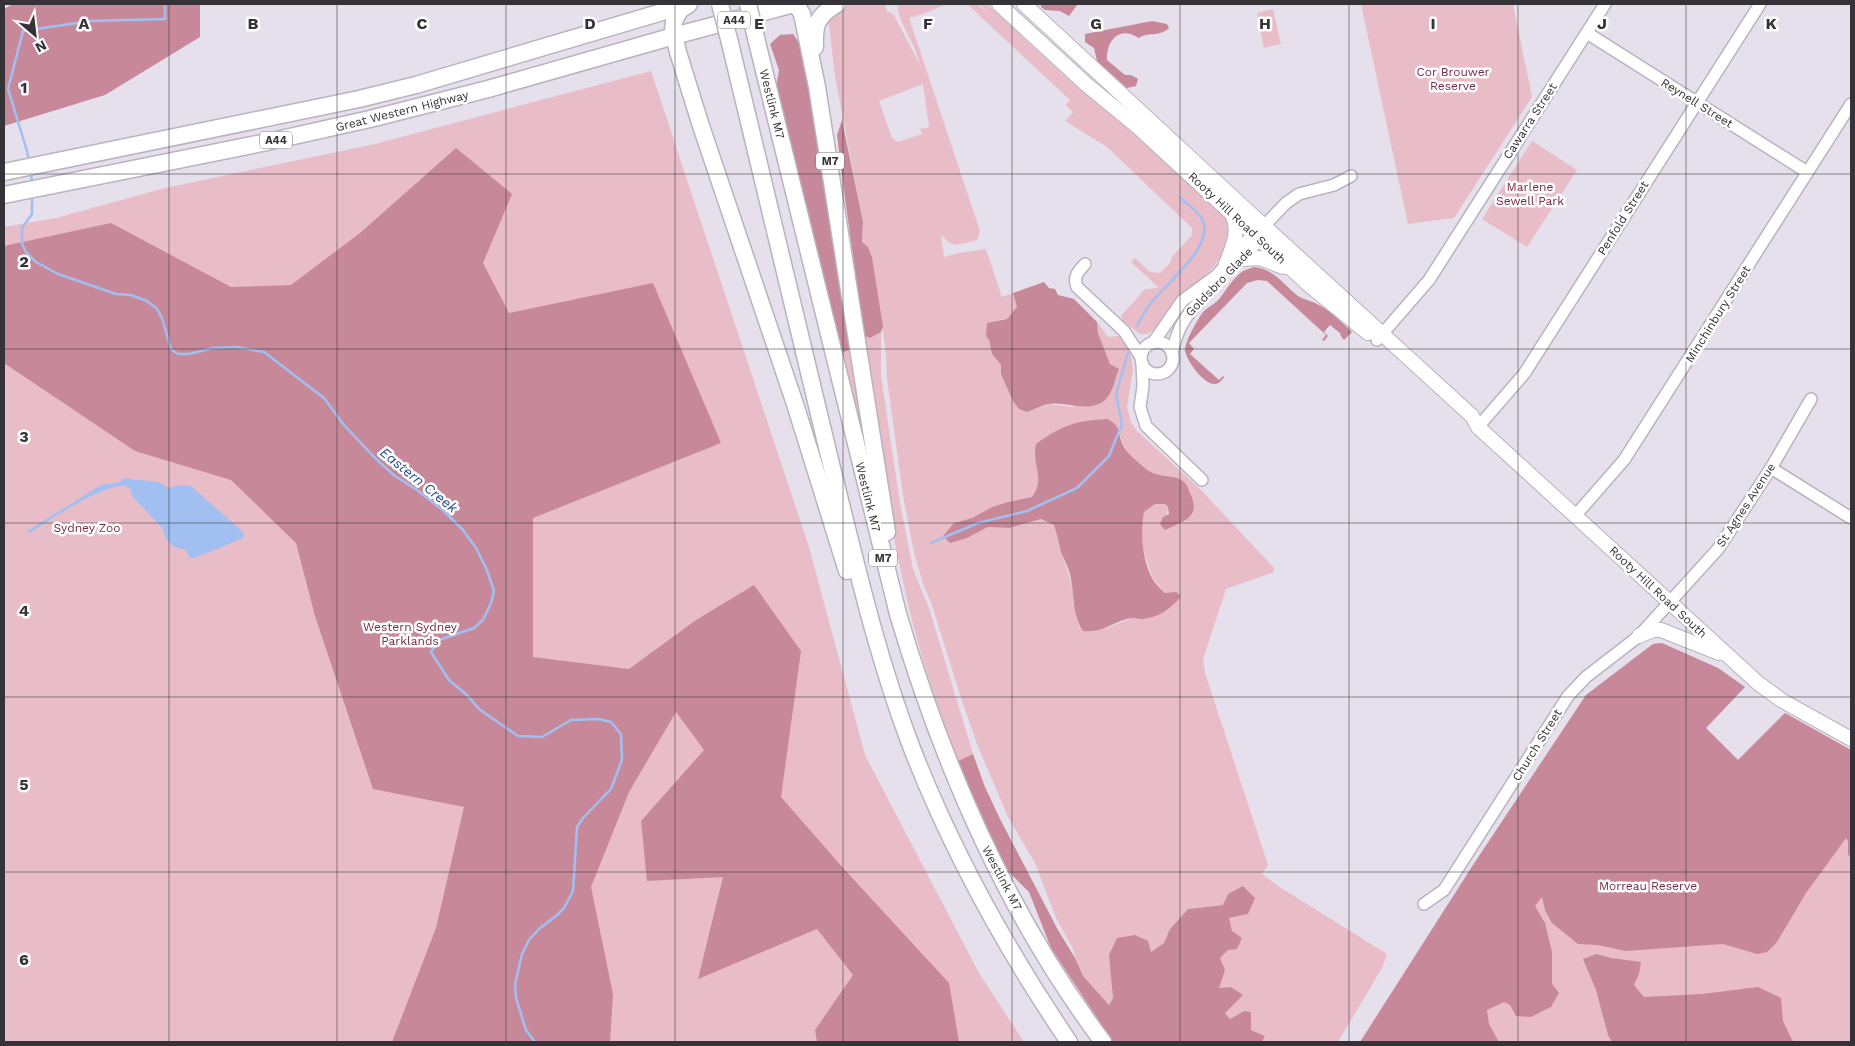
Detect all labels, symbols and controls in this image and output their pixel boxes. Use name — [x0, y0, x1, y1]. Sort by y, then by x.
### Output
north arrow — [10, 10, 60, 60]
road number: A44 — [718, 12, 750, 28]
text: A — [79, 14, 90, 33]
text: B — [248, 14, 259, 33]
text: C — [417, 14, 428, 33]
text: D — [584, 14, 596, 33]
text: E — [754, 14, 764, 33]
text: F — [923, 14, 933, 33]
text: G — [1090, 14, 1102, 33]
text: H — [1259, 14, 1271, 33]
text: I — [1430, 14, 1436, 33]
text: J — [1597, 14, 1607, 33]
text: K — [1765, 14, 1777, 33]
text: N — [33, 37, 49, 56]
park label: Cor Brouwer Reserve — [1417, 65, 1490, 93]
street label: Westlink M7 — [757, 68, 787, 141]
street label: Reynell Street — [1658, 75, 1736, 131]
text: 1 — [21, 78, 27, 97]
street label: Cawarra Street — [1500, 80, 1560, 162]
street label: Great Western Highway — [334, 87, 471, 134]
road number: A44 — [260, 132, 292, 148]
road number: M7 — [816, 153, 844, 170]
street label: Rooty Hill Road South — [1185, 169, 1289, 267]
street label: Penfold Street — [1595, 178, 1651, 258]
park label: Marlene Sewell Park — [1496, 180, 1564, 208]
street label: Goldsbro Glade — [1183, 245, 1256, 319]
text: 2 — [19, 252, 29, 271]
street label: Minchinbury Street — [1682, 263, 1754, 365]
text: 3 — [19, 427, 29, 446]
water label: Eastern Creek — [377, 444, 461, 516]
street label: St Agnes Avenue — [1714, 460, 1778, 550]
street label: Westlink M7 — [853, 461, 883, 534]
park label: Sydney Zoo — [54, 521, 120, 535]
street label: Rooty Hill Road South — [1606, 543, 1710, 641]
road number: M7 — [869, 550, 897, 566]
text: 4 — [19, 601, 29, 620]
park label: Western Sydney Parklands — [363, 620, 458, 648]
street label: Church Street — [1509, 706, 1565, 784]
text: 5 — [19, 775, 29, 794]
street label: Westlink M7 — [979, 843, 1025, 913]
park label: Morreau Reserve — [1599, 879, 1697, 893]
text: 6 — [19, 950, 29, 969]

